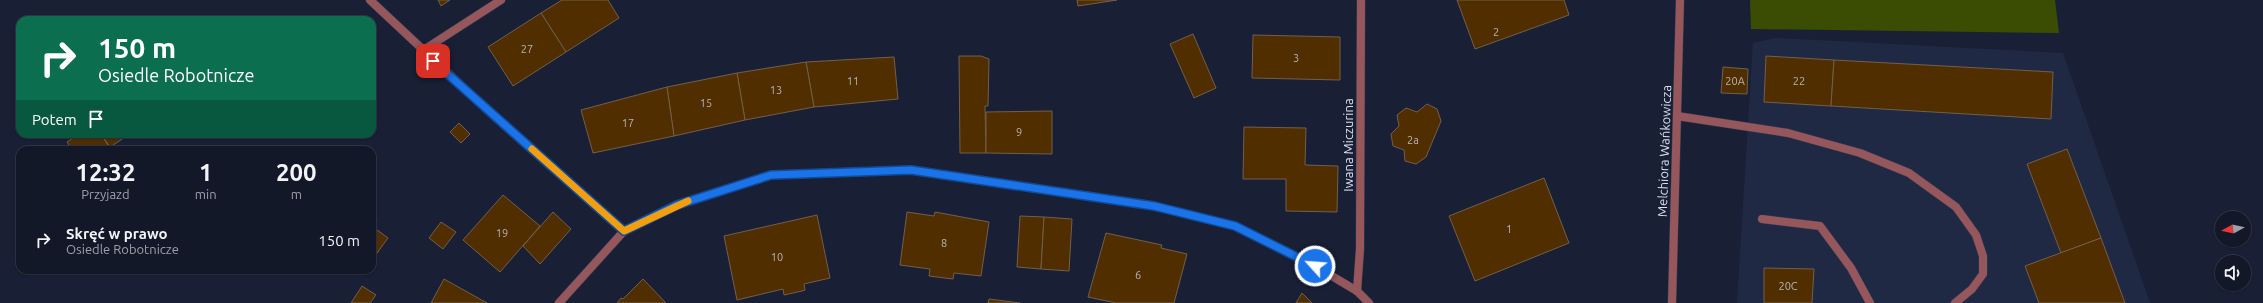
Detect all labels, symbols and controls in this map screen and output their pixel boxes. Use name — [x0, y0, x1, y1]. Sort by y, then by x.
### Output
house number: 2 — [1493, 26, 1499, 38]
icon: right — [32, 32, 84, 84]
text: 150 m — [98, 32, 176, 63]
house number: 27 — [521, 43, 533, 55]
pin — [416, 44, 450, 78]
icon: arrive — [422, 50, 444, 72]
house number: 3 — [1293, 52, 1299, 64]
text: Osiedle Robotnicze — [98, 65, 254, 85]
house number: 11 — [847, 75, 859, 87]
house number: 20A — [1725, 75, 1746, 87]
house number: 22 — [1793, 75, 1805, 87]
house number: 13 — [770, 84, 782, 96]
street label: Melchiora Wańkowicza — [1655, 85, 1673, 217]
house number: 15 — [700, 97, 712, 109]
street label: Iwana Miczurina — [1341, 98, 1355, 192]
icon: arrive — [85, 108, 107, 130]
text: Potem — [32, 111, 77, 128]
house number: 17 — [622, 117, 634, 129]
house number: 9 — [1016, 126, 1022, 138]
house number: 2a — [1407, 134, 1419, 146]
text: 12:32 — [75, 159, 135, 186]
text: 1 — [199, 159, 212, 186]
text: 200 — [276, 159, 317, 186]
text: Przyjazd — [81, 187, 130, 201]
text: min — [195, 187, 217, 201]
text: m — [291, 187, 302, 201]
north arrow — [2215, 211, 2251, 247]
map controls — [2215, 211, 2251, 291]
house number: 1 — [1506, 223, 1512, 235]
text: Skręć w prawo — [66, 225, 168, 242]
house number: 19 — [496, 227, 508, 239]
icon: right — [32, 229, 54, 251]
text: 150 m — [318, 232, 360, 249]
house number: 8 — [941, 237, 947, 249]
text: Osiedle Robotnicze — [66, 242, 179, 256]
position arrow — [1294, 245, 1336, 287]
house number: 10 — [771, 251, 783, 263]
button: sound — [2215, 255, 2251, 291]
house number: 6 — [1135, 269, 1141, 281]
house number: 20C — [1778, 280, 1798, 292]

